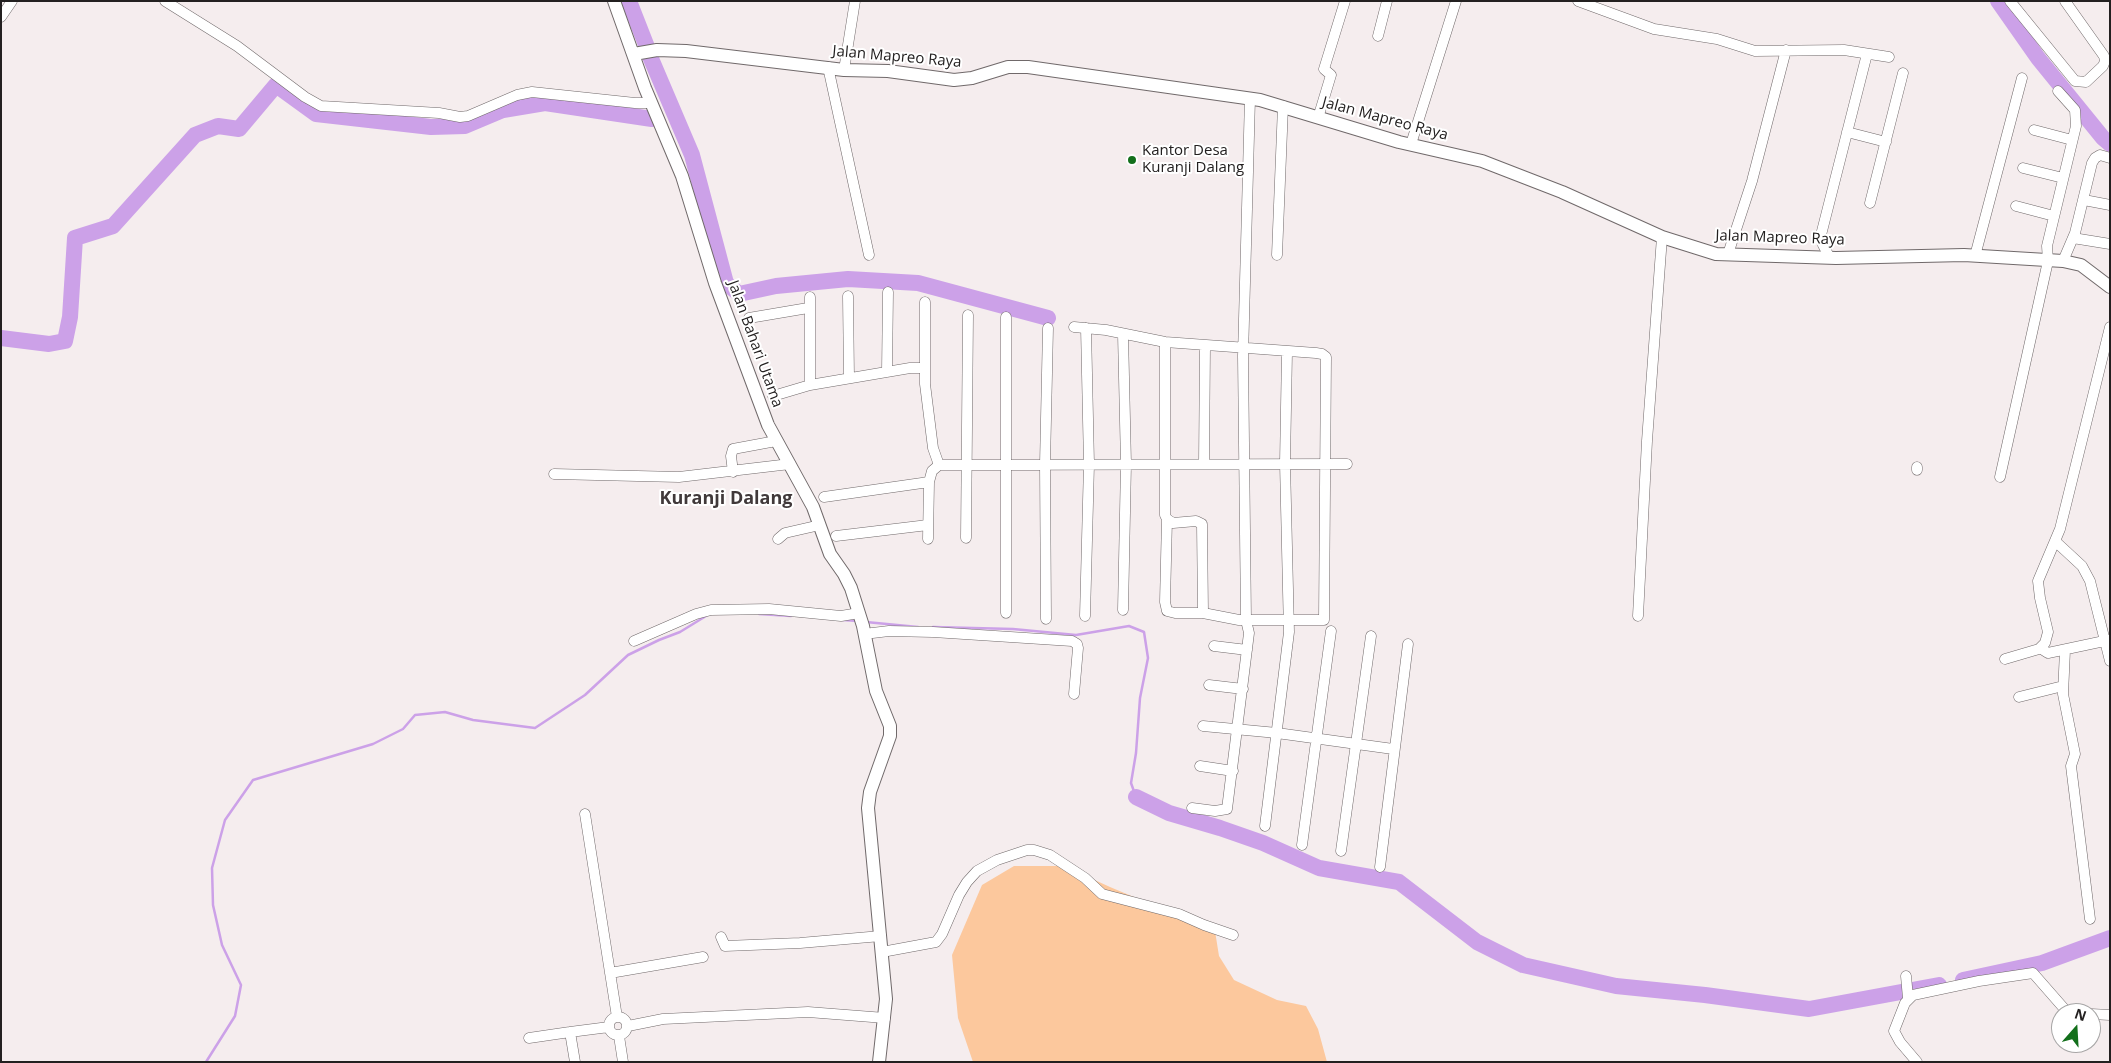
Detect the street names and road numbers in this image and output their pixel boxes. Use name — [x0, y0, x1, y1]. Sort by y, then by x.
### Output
street label: Jalan Mapreo Raya — [832, 42, 962, 72]
street label: Jalan Mapreo Raya — [1320, 94, 1450, 144]
street label: Jalan Mapreo Raya — [1715, 227, 1845, 249]
street label: Jalan Bahari Utama — [724, 278, 786, 410]

